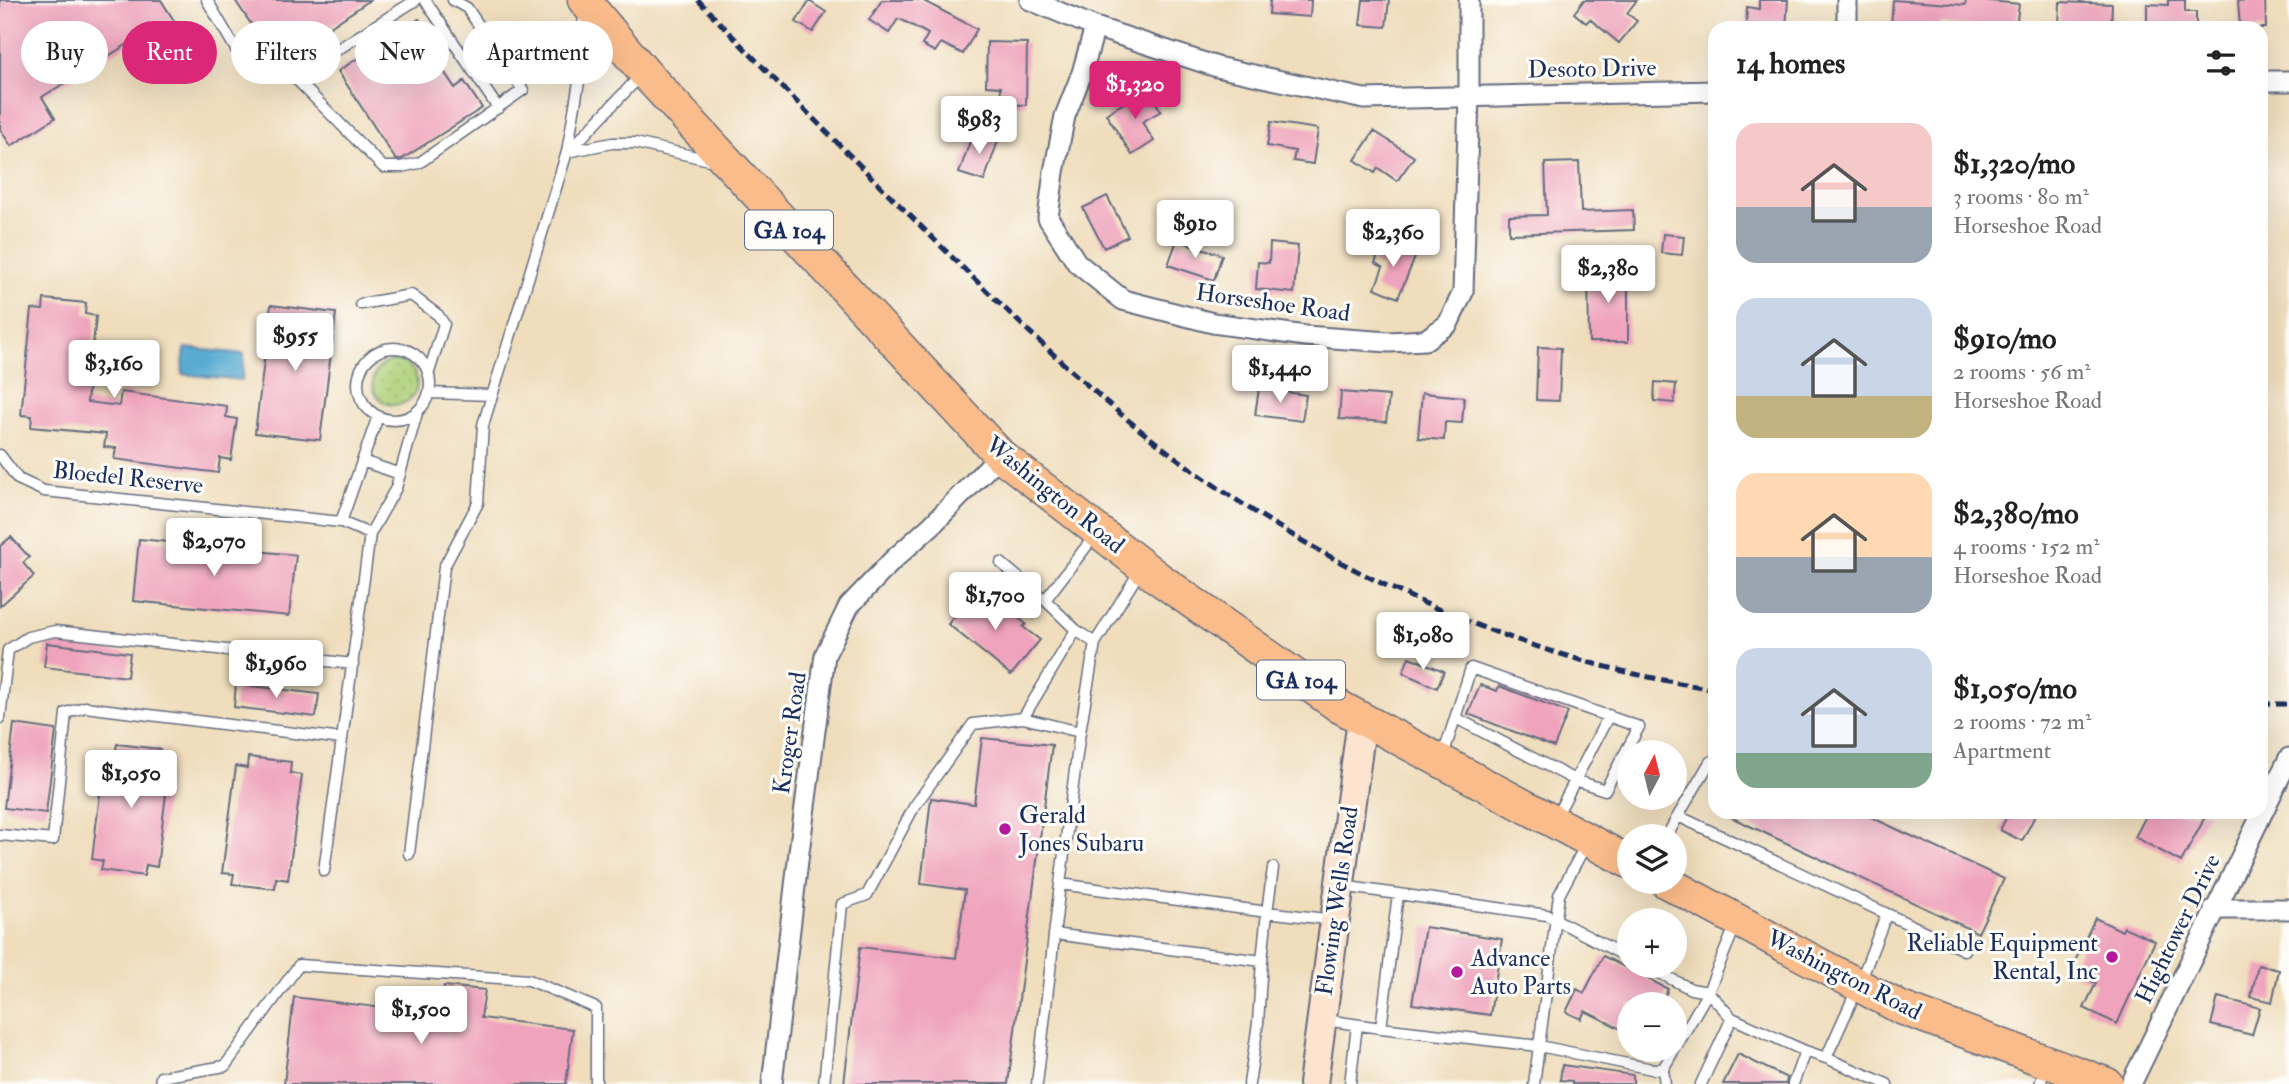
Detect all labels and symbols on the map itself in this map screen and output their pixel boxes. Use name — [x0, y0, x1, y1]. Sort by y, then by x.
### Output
street label: Desoto Drive — [1527, 52, 1657, 86]
pin: $1,320 — [1078, 61, 1192, 121]
pin: $983 — [938, 96, 1020, 156]
pin: $910 — [1154, 201, 1236, 260]
road number: GA 104 — [745, 210, 833, 249]
pin: $2,360 — [1336, 210, 1450, 269]
pin: $2,380 — [1551, 246, 1665, 305]
street label: Horseshoe Road — [1194, 277, 1352, 329]
pin: $955 — [254, 314, 336, 373]
pin: $3,160 — [57, 340, 171, 400]
pin: $1,440 — [1223, 346, 1337, 405]
street label: Washington Road — [978, 429, 1131, 561]
street label: Bloedel Reserve — [51, 455, 205, 501]
pin: $2,070 — [157, 518, 271, 578]
pin: $1,700 — [938, 572, 1052, 632]
pin: $1,080 — [1366, 612, 1480, 672]
pin: $1,960 — [219, 640, 333, 700]
road number: GA 104 — [1257, 660, 1345, 700]
street label: Kroger Road — [766, 670, 814, 796]
north arrow — [1617, 740, 1687, 810]
pin: $1,050 — [74, 750, 188, 810]
place label: Gerald Jones Subaru — [1018, 800, 1144, 859]
street label: Flowing Wells Road — [1308, 804, 1366, 998]
marker: Gerald Jones Subaru — [997, 821, 1013, 837]
street label: Hightower Drive — [2128, 849, 2228, 1009]
street label: Washington Road — [1760, 922, 1927, 1028]
place label: Reliable Equipment Rental, Inc — [1907, 928, 2098, 987]
place label: Advance Auto Parts — [1470, 943, 1571, 1002]
marker: Reliable Equipment Rental, Inc — [2104, 949, 2120, 965]
marker: Advance Auto Parts — [1449, 964, 1465, 980]
pin: $1,500 — [364, 986, 478, 1046]

